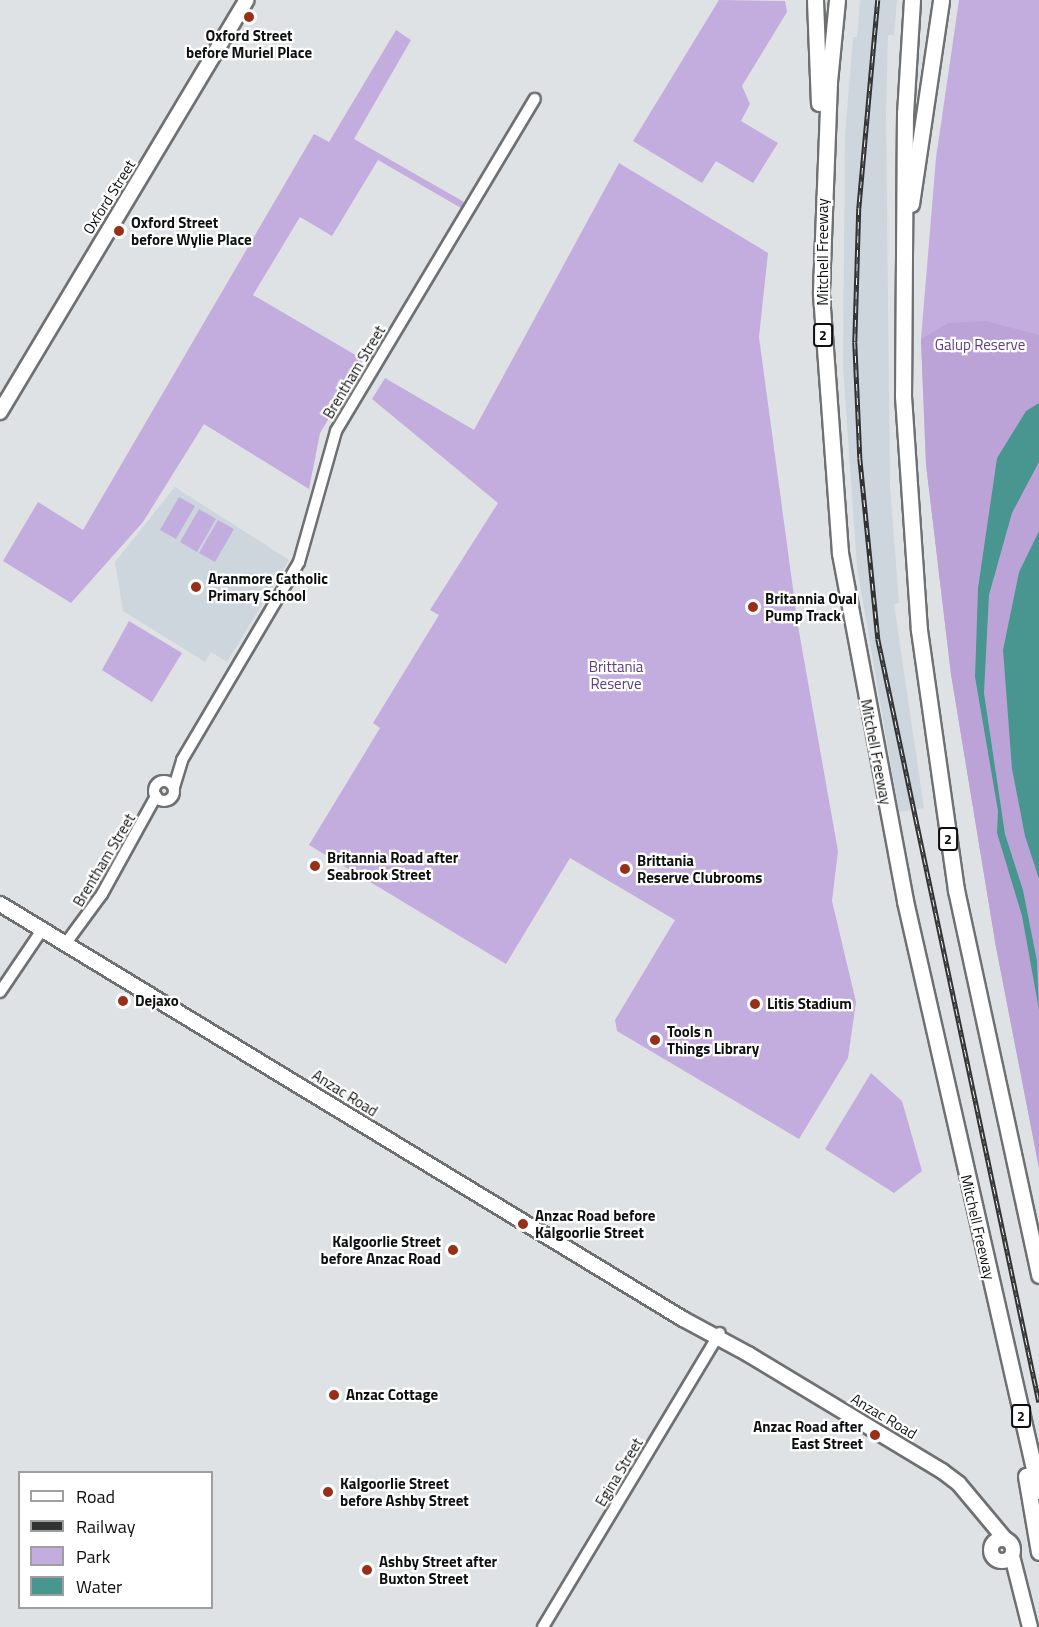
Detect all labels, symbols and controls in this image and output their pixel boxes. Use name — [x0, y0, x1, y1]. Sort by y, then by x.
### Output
marker: Oxford Street before Muriel Place — [242, 10, 256, 24]
place label: Oxford Street before Muriel Place — [186, 26, 312, 61]
street label: Oxford Street — [79, 156, 139, 238]
street label: Mitchell Freeway — [814, 198, 832, 306]
place label: Oxford Street before Wylie Place — [131, 213, 252, 248]
marker: Oxford Street before Wylie Place — [112, 224, 126, 238]
street label: Brentham Street — [319, 322, 389, 422]
road number: 2 — [812, 324, 834, 346]
park label: Galup Reserve — [935, 336, 1025, 354]
place label: Aranmore Catholic Primary School — [208, 569, 328, 604]
marker: Aranmore Catholic Primary School — [189, 580, 203, 594]
place label: Britannia Oval Pump Track — [765, 589, 857, 624]
marker: Britannia Oval Pump Track — [746, 600, 760, 614]
park label: Brittania Reserve — [589, 657, 643, 692]
street label: Mitchell Freeway — [857, 698, 895, 806]
street label: Brentham Street — [69, 810, 139, 910]
road number: 2 — [938, 828, 958, 850]
place label: Britannia Road after Seabrook Street — [327, 848, 458, 883]
place label: Brittania Reserve Clubrooms — [637, 851, 762, 886]
marker: Britannia Road after Seabrook Street — [308, 859, 322, 873]
marker: Brittania Reserve Clubrooms — [618, 862, 632, 876]
place label: Dejaxo — [135, 992, 179, 1010]
marker: Dejaxo — [116, 994, 130, 1008]
place label: Litis Stadium — [767, 995, 852, 1013]
marker: Litis Stadium — [748, 997, 762, 1011]
place label: Tools n Things Library — [667, 1022, 759, 1057]
marker: Tools n Things Library — [648, 1033, 662, 1047]
street label: Anzac Road — [309, 1066, 381, 1120]
street label: Mitchell Freeway — [957, 1173, 999, 1281]
place label: Anzac Road before Kalgoorlie Street — [535, 1206, 655, 1241]
marker: Anzac Road before Kalgoorlie Street — [516, 1217, 530, 1231]
place label: Kalgoorlie Street before Anzac Road — [321, 1232, 441, 1267]
marker: Kalgoorlie Street before Anzac Road — [446, 1243, 460, 1257]
place label: Anzac Cottage — [346, 1386, 438, 1404]
marker: Anzac Cottage — [327, 1388, 341, 1402]
street label: Anzac Road — [848, 1389, 920, 1443]
road number: 2 — [1010, 1405, 1032, 1427]
place label: Anzac Road after East Street — [753, 1417, 863, 1452]
marker: Anzac Road after East Street — [868, 1428, 882, 1442]
street label: Egina Street — [592, 1435, 646, 1509]
legend — [18, 1471, 213, 1609]
place label: Kalgoorlie Street before Ashby Street — [340, 1474, 469, 1509]
text: Road — [76, 1483, 115, 1510]
marker: Kalgoorlie Street before Ashby Street — [321, 1485, 335, 1499]
text: Railway — [76, 1513, 135, 1540]
text: Park — [76, 1543, 110, 1570]
place label: Ashby Street after Buxton Street — [379, 1552, 497, 1587]
marker: Ashby Street after Buxton Street — [360, 1563, 374, 1577]
text: Water — [76, 1573, 122, 1600]

